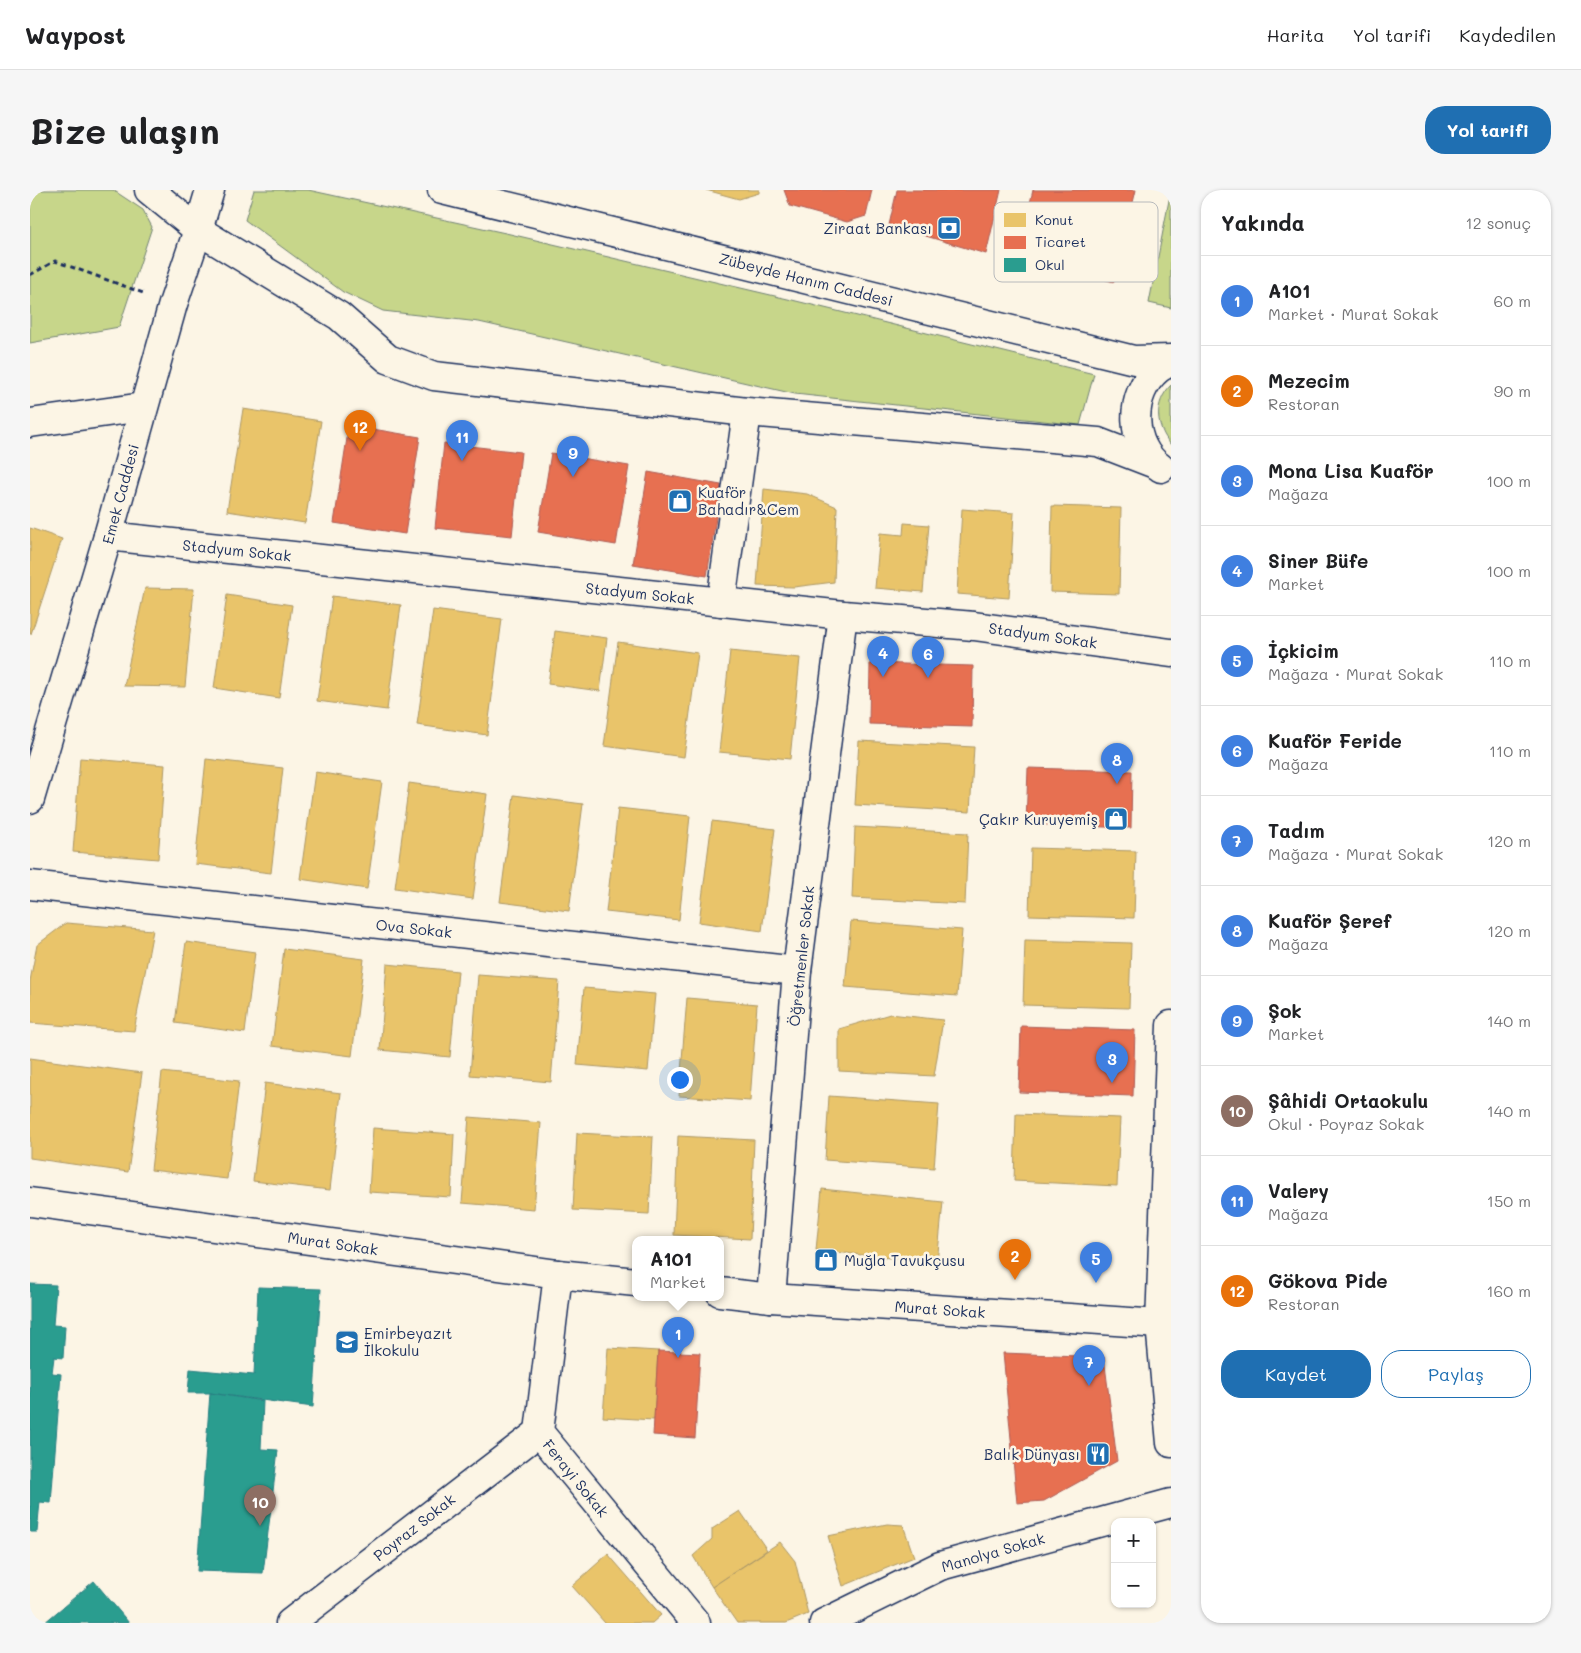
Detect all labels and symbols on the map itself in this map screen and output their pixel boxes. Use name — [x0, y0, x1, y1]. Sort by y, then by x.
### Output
legend — [994, 202, 1158, 282]
text: Konut — [1035, 210, 1073, 229]
bank icon: Ziraat Bankası — [936, 215, 962, 241]
place label: Ziraat Bankası — [823, 218, 932, 238]
text: Ticaret — [1035, 232, 1086, 251]
street label: Zübeyde Hanım Caddesi — [717, 248, 895, 310]
text: Okul — [1035, 255, 1065, 274]
pin: 12 — [344, 410, 376, 451]
pin: 11 — [446, 420, 478, 461]
pin: 9 — [557, 436, 589, 477]
street label: Emek Caddesi — [97, 442, 143, 546]
place label: Kuaför Bahadır&Cem — [698, 482, 799, 519]
shop icon: Kuaför Bahadır&Cem — [667, 488, 693, 514]
street label: Stadyum Sokak — [182, 534, 292, 566]
street label: Stadyum Sokak — [585, 577, 695, 609]
street label: Stadyum Sokak — [987, 617, 1099, 653]
pin: 4 — [867, 636, 899, 677]
pin: 6 — [912, 637, 944, 678]
pin: 8 — [1101, 743, 1133, 784]
shop icon: Çakır Kuruyemiş — [1103, 806, 1129, 832]
place label: Çakır Kuruyemiş — [979, 809, 1098, 829]
street label: Öğretmenler Sokak — [784, 885, 818, 1027]
street label: Ova Sokak — [375, 914, 453, 942]
pin: 3 — [1096, 1042, 1128, 1083]
your location — [667, 1067, 693, 1093]
street label: Murat Sokak — [287, 1227, 380, 1259]
pin: 2 — [999, 1239, 1031, 1280]
pin: 5 — [1080, 1242, 1112, 1283]
shop icon: Muğla Tavukçusu — [813, 1247, 839, 1273]
place label: Muğla Tavukçusu — [844, 1250, 965, 1270]
street label: Murat Sokak — [894, 1296, 986, 1322]
pin: 1 — [662, 1317, 694, 1358]
place label: Emirbeyazıt İlkokulu — [364, 1323, 452, 1360]
school or university icon: Emirbeyazıt İlkokulu — [334, 1329, 360, 1355]
pin: 7 — [1073, 1345, 1105, 1386]
street label: Ferayi Sokak — [539, 1435, 613, 1521]
restaurant icon: Balık Dünyası — [1085, 1441, 1111, 1467]
place label: Balık Dünyası — [984, 1444, 1080, 1464]
pin: 10 — [244, 1485, 276, 1526]
street label: Poyraz Sokak — [369, 1489, 459, 1565]
street label: Manolya Sokak — [939, 1528, 1047, 1576]

